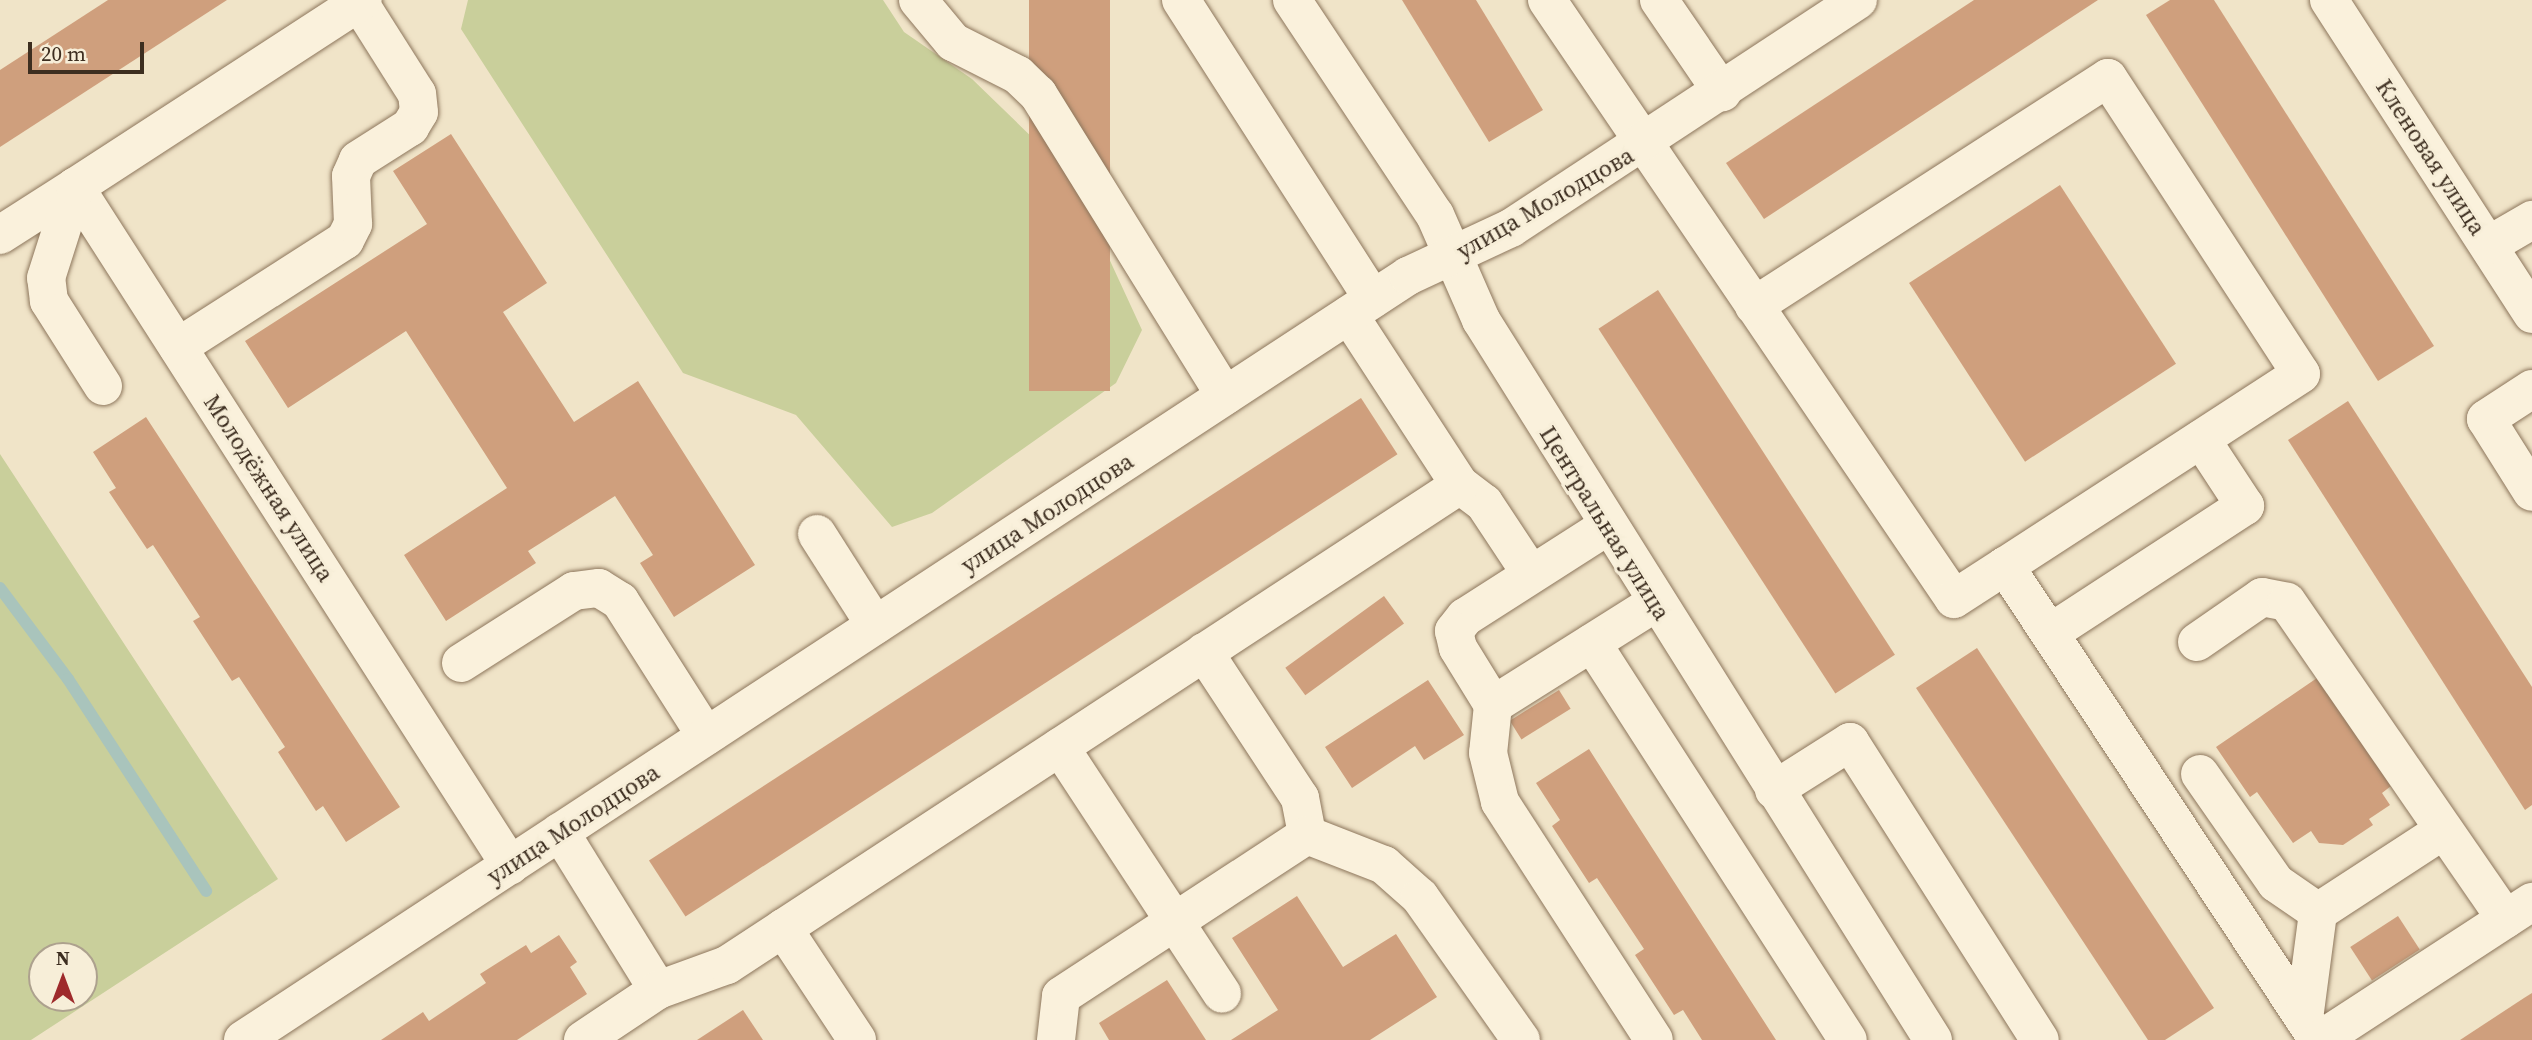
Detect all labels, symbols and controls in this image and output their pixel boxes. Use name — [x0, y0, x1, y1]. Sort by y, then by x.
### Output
scale bar — [32, 28, 147, 72]
text: 20 m — [41, 39, 86, 68]
street label: Кленовая улица — [2370, 74, 2492, 240]
street label: улица Молодцова — [1451, 141, 1639, 265]
street label: Молодёжная улица — [198, 389, 340, 587]
street label: Центральная улица — [1534, 421, 1676, 625]
street label: улица Молодцова — [955, 447, 1139, 579]
street label: улица Молодцова — [481, 758, 665, 890]
north arrow — [28, 942, 98, 1012]
text: N — [56, 945, 70, 971]

